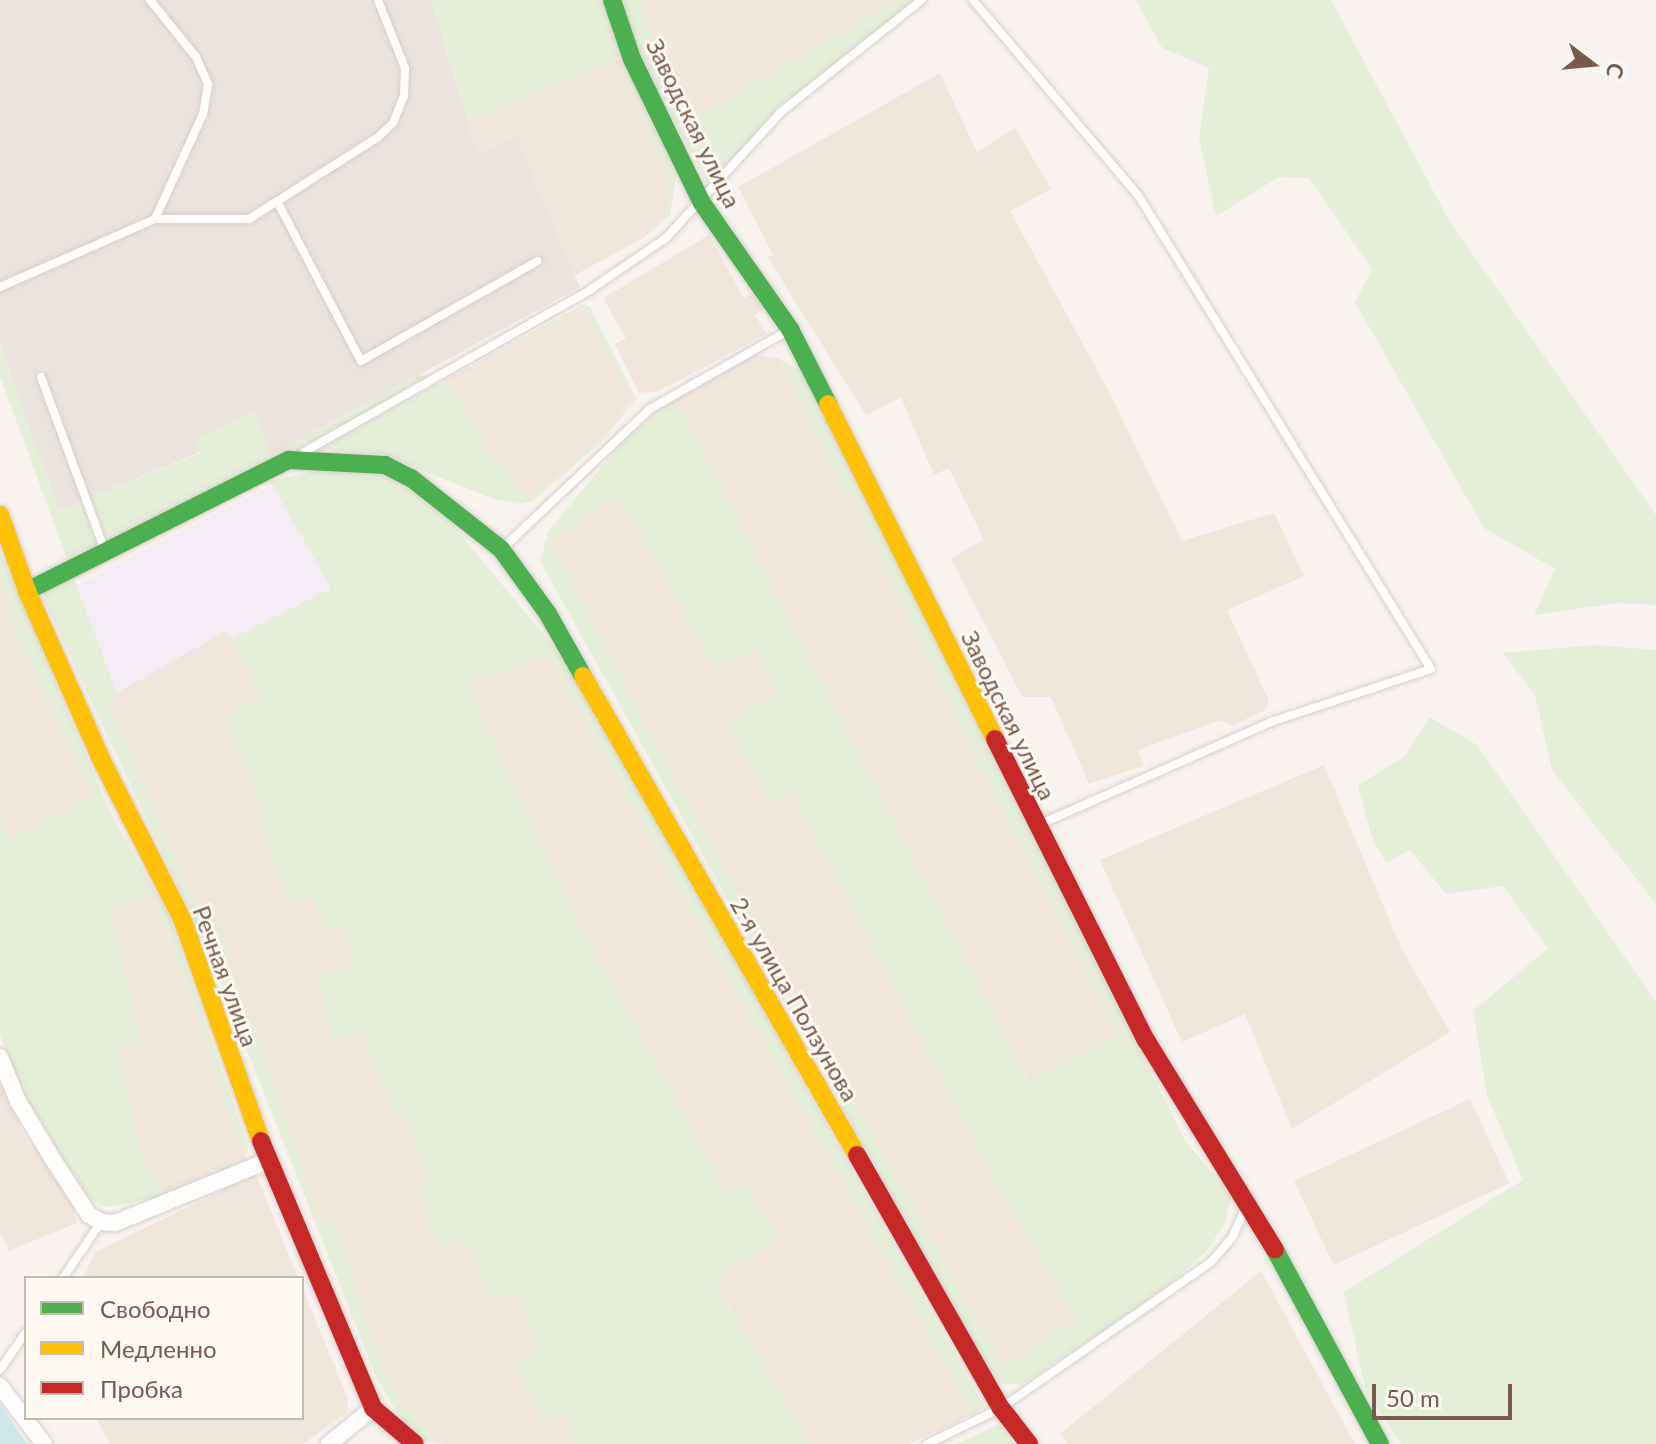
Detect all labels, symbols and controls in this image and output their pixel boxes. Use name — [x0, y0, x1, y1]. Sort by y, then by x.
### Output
north arrow — [1552, 24, 1632, 104]
street label: Заводская улица — [641, 34, 747, 212]
text: С — [1601, 60, 1631, 81]
street label: Заводская улица — [956, 626, 1062, 804]
street label: 2-я улица Ползунова — [725, 892, 865, 1106]
street label: Речная улица — [187, 902, 265, 1050]
legend — [24, 1276, 304, 1420]
text: Свободно — [100, 1294, 211, 1323]
text: Медленно — [100, 1334, 217, 1363]
scale bar — [1376, 1368, 1516, 1418]
text: Пробка — [100, 1374, 183, 1403]
text: 50 m — [1386, 1383, 1440, 1412]

